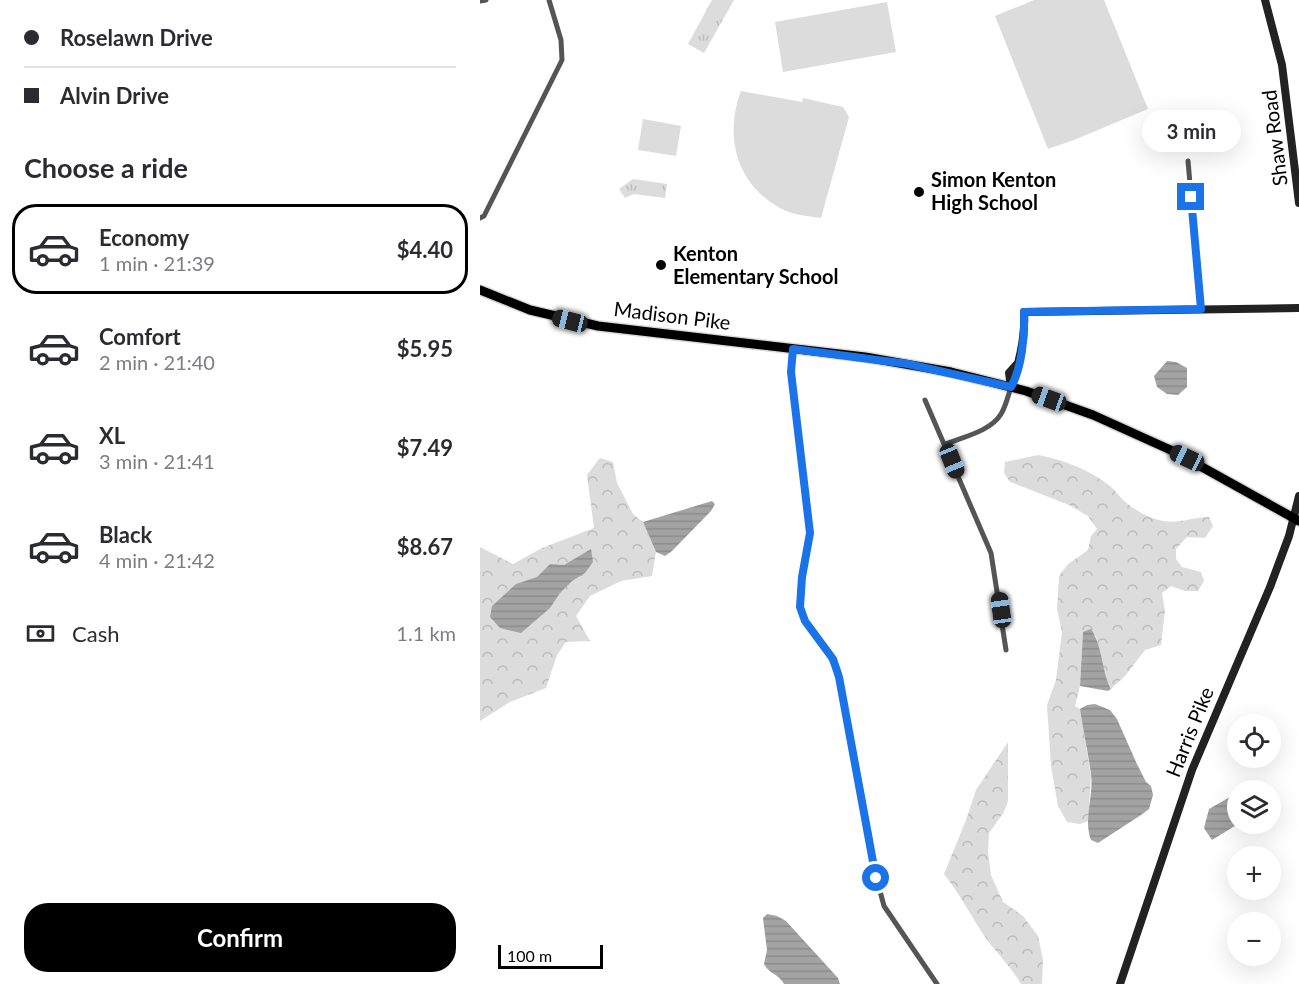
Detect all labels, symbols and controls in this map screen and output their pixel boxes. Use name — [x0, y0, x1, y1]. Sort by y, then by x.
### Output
text: Roselawn Drive — [60, 24, 213, 51]
text: Alvin Drive — [60, 82, 169, 109]
street label: Shaw Road — [1256, 89, 1292, 187]
callout: 3 min — [1142, 110, 1240, 152]
text: 3 min — [1167, 119, 1216, 143]
text: Choose a ride — [24, 151, 188, 184]
place label: Simon Kenton High School — [931, 167, 1056, 214]
route end — [1177, 183, 1204, 210]
marker: Simon Kenton High School — [912, 185, 926, 199]
icon: car — [27, 222, 81, 276]
text: Economy — [99, 224, 189, 251]
text: $4.40 — [397, 236, 453, 263]
place label: Kenton Elementary School — [673, 241, 838, 288]
text: 1 min · 21:39 — [99, 251, 215, 275]
marker: Kenton Elementary School — [654, 258, 668, 272]
street label: Madison Pike — [612, 296, 732, 334]
car — [550, 308, 590, 334]
icon: car — [27, 321, 81, 375]
text: Comfort — [99, 323, 181, 350]
text: $5.95 — [397, 335, 453, 362]
text: 2 min · 21:40 — [99, 350, 215, 374]
car — [1029, 384, 1069, 414]
icon: car — [27, 420, 81, 474]
text: XL — [99, 422, 125, 449]
text: $7.49 — [397, 434, 453, 461]
car — [937, 441, 967, 481]
car — [1167, 442, 1207, 474]
text: 3 min · 21:41 — [99, 449, 215, 473]
icon: car — [27, 519, 81, 573]
text: Black — [99, 521, 152, 548]
text: $8.67 — [397, 533, 453, 560]
text: 4 min · 21:42 — [99, 548, 215, 572]
car — [990, 591, 1012, 629]
icon: cash — [24, 617, 57, 650]
text: Cash — [72, 620, 119, 647]
text: 1.1 km — [396, 621, 456, 645]
street label: Harris Pike — [1160, 683, 1218, 780]
map controls — [1227, 714, 1281, 966]
button: locate — [1227, 714, 1281, 768]
button: layers — [1227, 780, 1281, 834]
button: + — [1227, 846, 1281, 900]
route start — [862, 864, 889, 891]
button: Confirm — [24, 903, 456, 972]
button: − — [1227, 912, 1281, 966]
scale bar — [498, 942, 603, 970]
text: 100 m — [507, 946, 552, 965]

